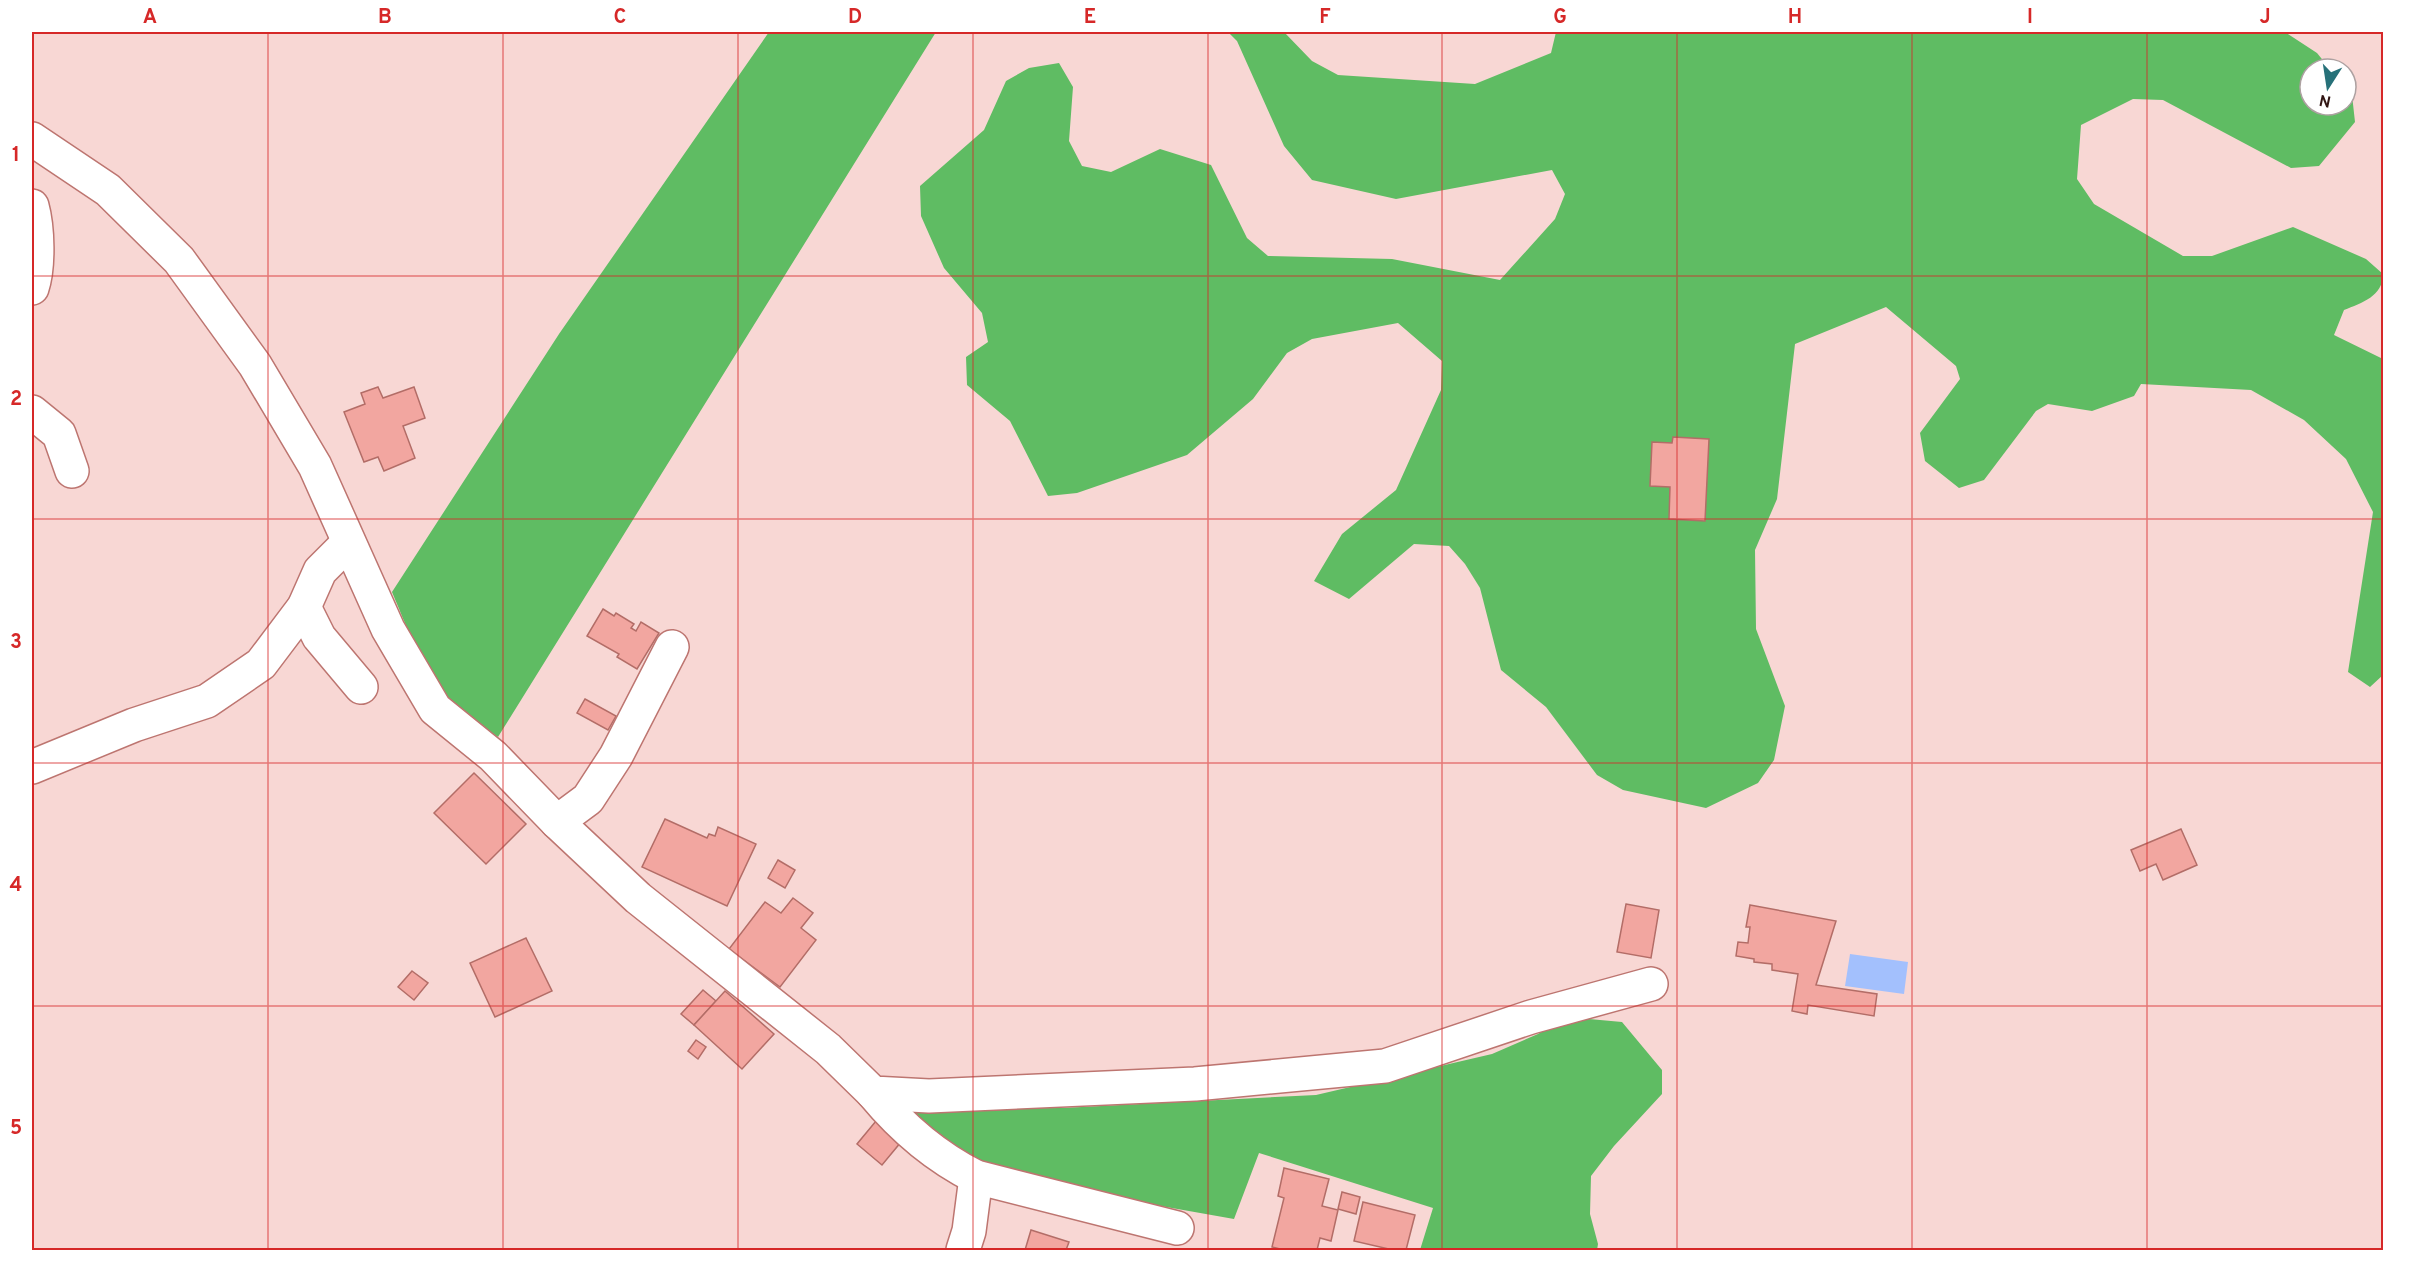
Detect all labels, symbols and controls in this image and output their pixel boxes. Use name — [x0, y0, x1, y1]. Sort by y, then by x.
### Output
text: A — [143, 5, 157, 31]
text: B — [378, 5, 392, 31]
text: C — [614, 5, 626, 31]
text: D — [848, 5, 862, 31]
text: E — [1084, 5, 1096, 31]
text: F — [1319, 5, 1331, 31]
text: G — [1553, 5, 1567, 31]
text: H — [1788, 5, 1802, 31]
text: I — [2027, 5, 2033, 31]
text: J — [2259, 5, 2271, 31]
north arrow — [2298, 57, 2358, 117]
text: N — [2318, 89, 2333, 111]
text: 1 — [12, 143, 20, 169]
text: 2 — [10, 387, 22, 413]
text: 3 — [10, 630, 22, 656]
text: 4 — [10, 873, 22, 899]
text: 5 — [10, 1116, 22, 1142]

